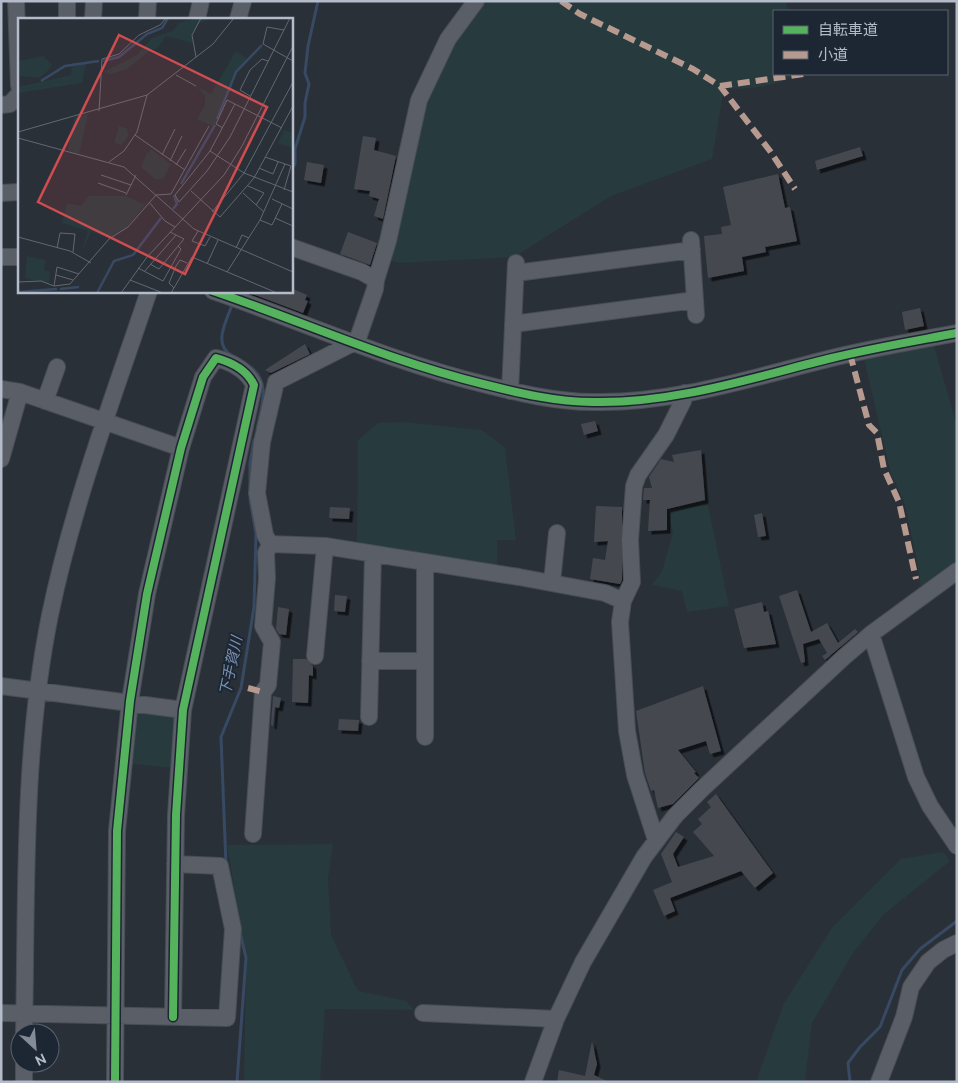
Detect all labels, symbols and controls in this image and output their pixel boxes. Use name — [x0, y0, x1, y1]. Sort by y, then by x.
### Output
legend — [773, 10, 948, 75]
inset map — [18, 18, 292, 292]
text: 自転車道 — [818, 21, 878, 38]
text: 小道 — [818, 46, 848, 63]
water label: 下手賀川 — [216, 633, 245, 697]
north arrow — [10, 1023, 60, 1073]
text: N — [32, 1050, 49, 1069]

